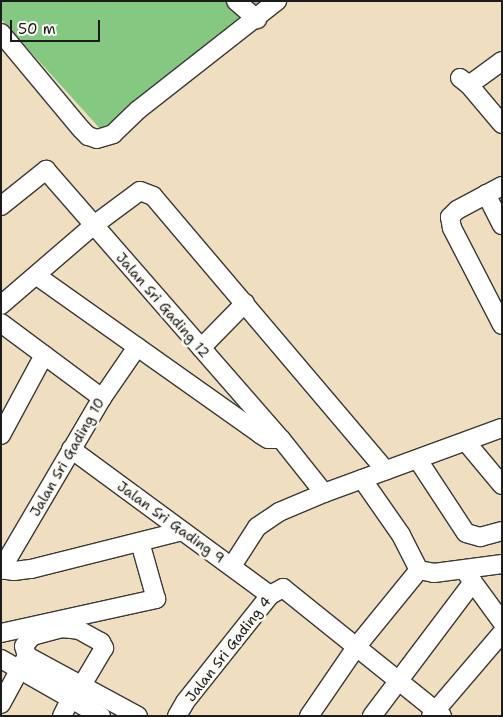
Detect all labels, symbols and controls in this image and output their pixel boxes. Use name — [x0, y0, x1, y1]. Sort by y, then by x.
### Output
scale bar — [12, 10, 102, 42]
text: 50 m — [18, 19, 56, 39]
street label: Jalan Sri Gading 12 — [113, 249, 213, 361]
street label: Jalan Sri Gading 10 — [26, 395, 108, 519]
street label: Jalan Sri Gading 9 — [114, 477, 228, 567]
street label: Jalan Sri Gading 4 — [182, 593, 274, 705]

